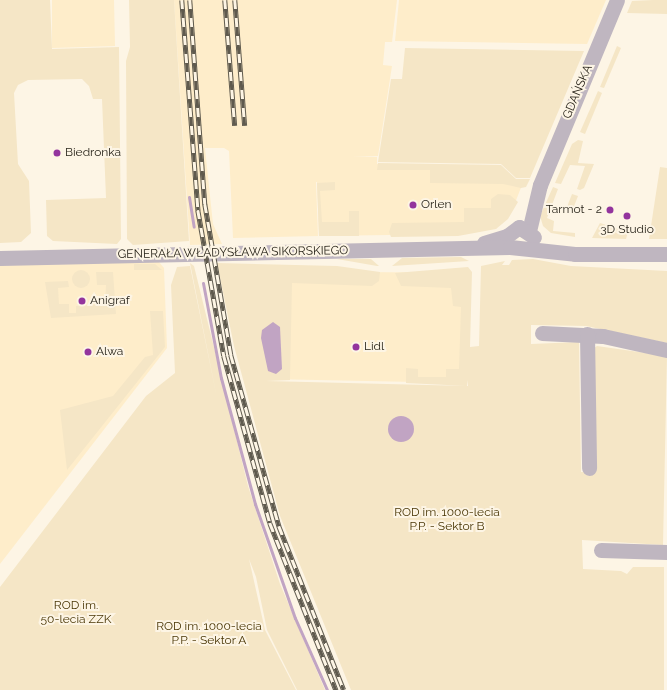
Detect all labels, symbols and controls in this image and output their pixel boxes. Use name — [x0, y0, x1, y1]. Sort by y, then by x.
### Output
street label: GDAŃSKA — [560, 63, 596, 121]
place label: Biedronka — [65, 146, 121, 160]
marker: Biedronka — [52, 148, 62, 158]
place label: Orlen — [421, 198, 451, 212]
marker: Orlen — [408, 200, 418, 210]
place label: Tarmot - 2 — [546, 203, 602, 217]
marker: Tarmot - 2 — [605, 205, 615, 215]
marker: 3D Studio — [622, 211, 632, 221]
place label: 3D Studio — [600, 223, 654, 237]
street label: GENERAŁA WŁADYSŁAWA SIKORSKIEGO — [117, 244, 349, 262]
place label: Anigraf — [90, 294, 130, 308]
marker: Anigraf — [77, 296, 87, 306]
place label: Lidl — [364, 340, 384, 354]
marker: Lidl — [351, 342, 361, 352]
place label: Alwa — [96, 345, 123, 359]
marker: Alwa — [83, 347, 93, 357]
park label: ROD im. 1000-lecia P.P. - Sektor B — [394, 506, 500, 534]
park label: ROD im. 50-lecia ZZK — [41, 599, 111, 627]
park label: ROD im. 1000-lecia P.P. - Sektor A — [156, 620, 262, 648]

